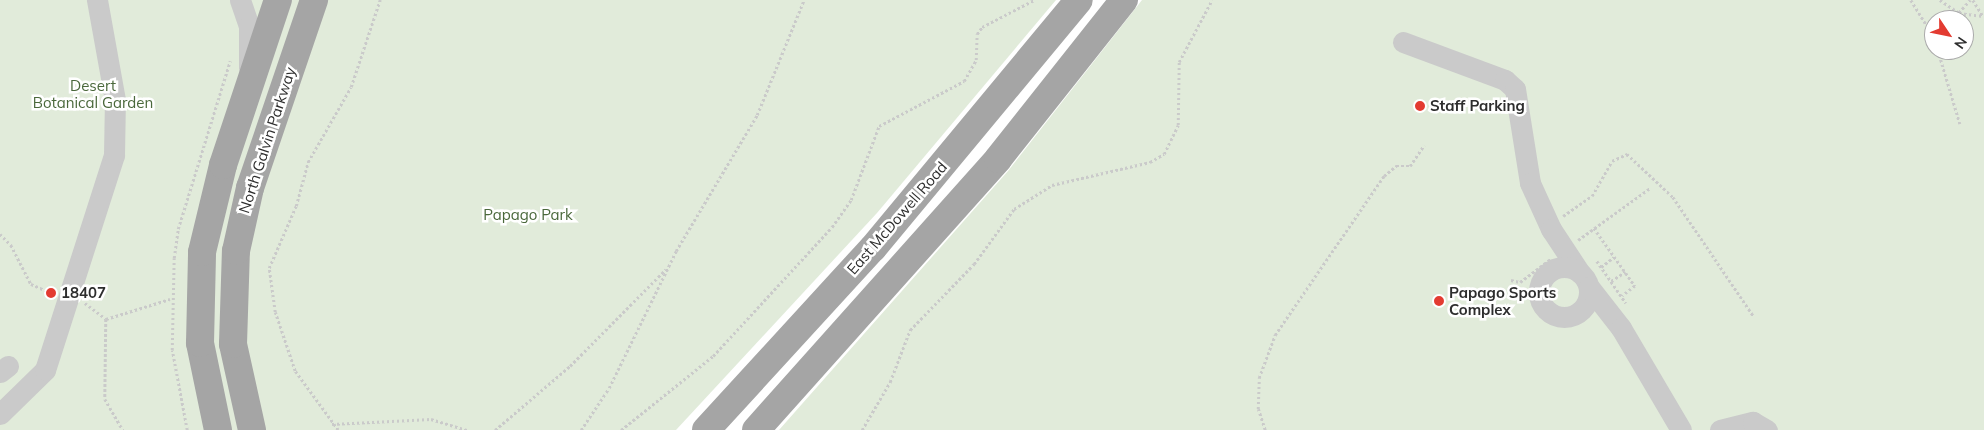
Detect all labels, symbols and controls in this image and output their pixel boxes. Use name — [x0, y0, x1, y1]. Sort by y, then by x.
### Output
north arrow — [1924, 10, 1974, 60]
text: N — [1950, 33, 1971, 52]
street label: North Galvin Parkway — [235, 65, 299, 215]
park label: Desert Botanical Garden — [33, 76, 153, 111]
place label: Staff Parking — [1430, 97, 1525, 115]
marker: Staff Parking — [1414, 100, 1426, 112]
street label: East McDowell Road — [843, 158, 951, 278]
park label: Papago Park — [483, 206, 573, 224]
place label: Papago Sports Complex — [1449, 283, 1556, 318]
place label: 18407 — [61, 284, 106, 302]
marker: 18407 — [45, 287, 57, 299]
marker: Papago Sports Complex — [1433, 295, 1445, 307]

